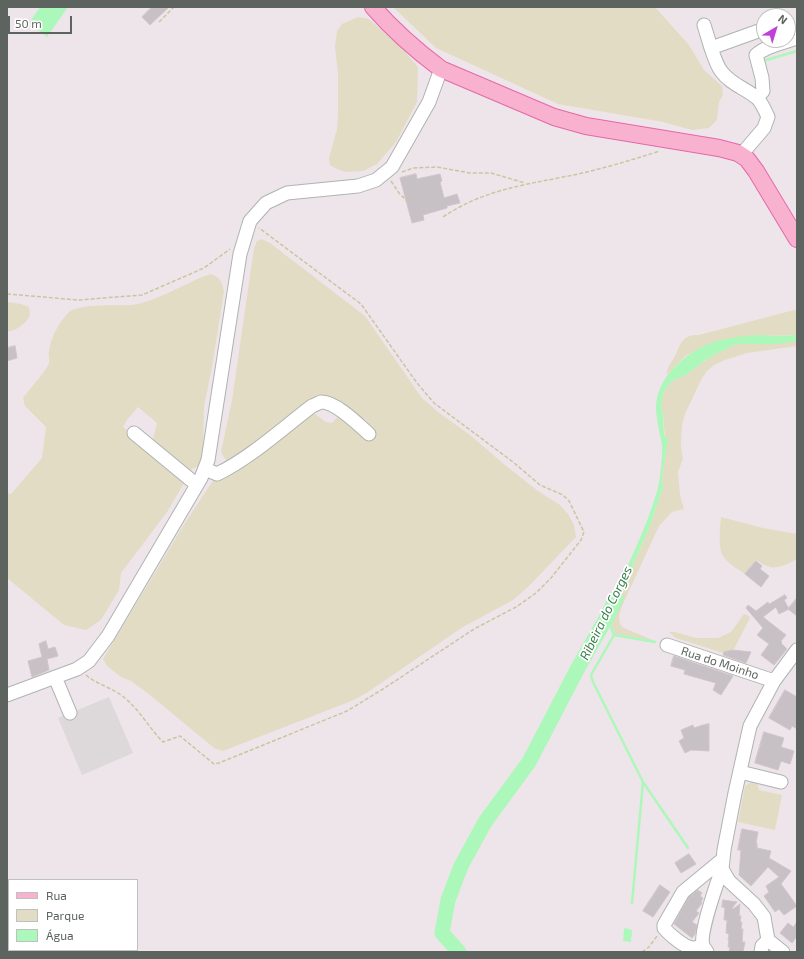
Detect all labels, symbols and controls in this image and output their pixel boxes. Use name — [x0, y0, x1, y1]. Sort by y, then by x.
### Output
scale bar — [10, 8, 74, 34]
north arrow — [756, 8, 796, 48]
text: N — [776, 11, 790, 27]
text: 50 m — [15, 16, 42, 30]
water label: Ribeira do Corges — [576, 563, 636, 663]
street label: Rua do Moinho — [679, 644, 761, 682]
legend — [8, 879, 138, 951]
text: Rua — [46, 888, 67, 902]
text: Parque — [46, 908, 84, 922]
text: Água — [46, 928, 74, 942]

